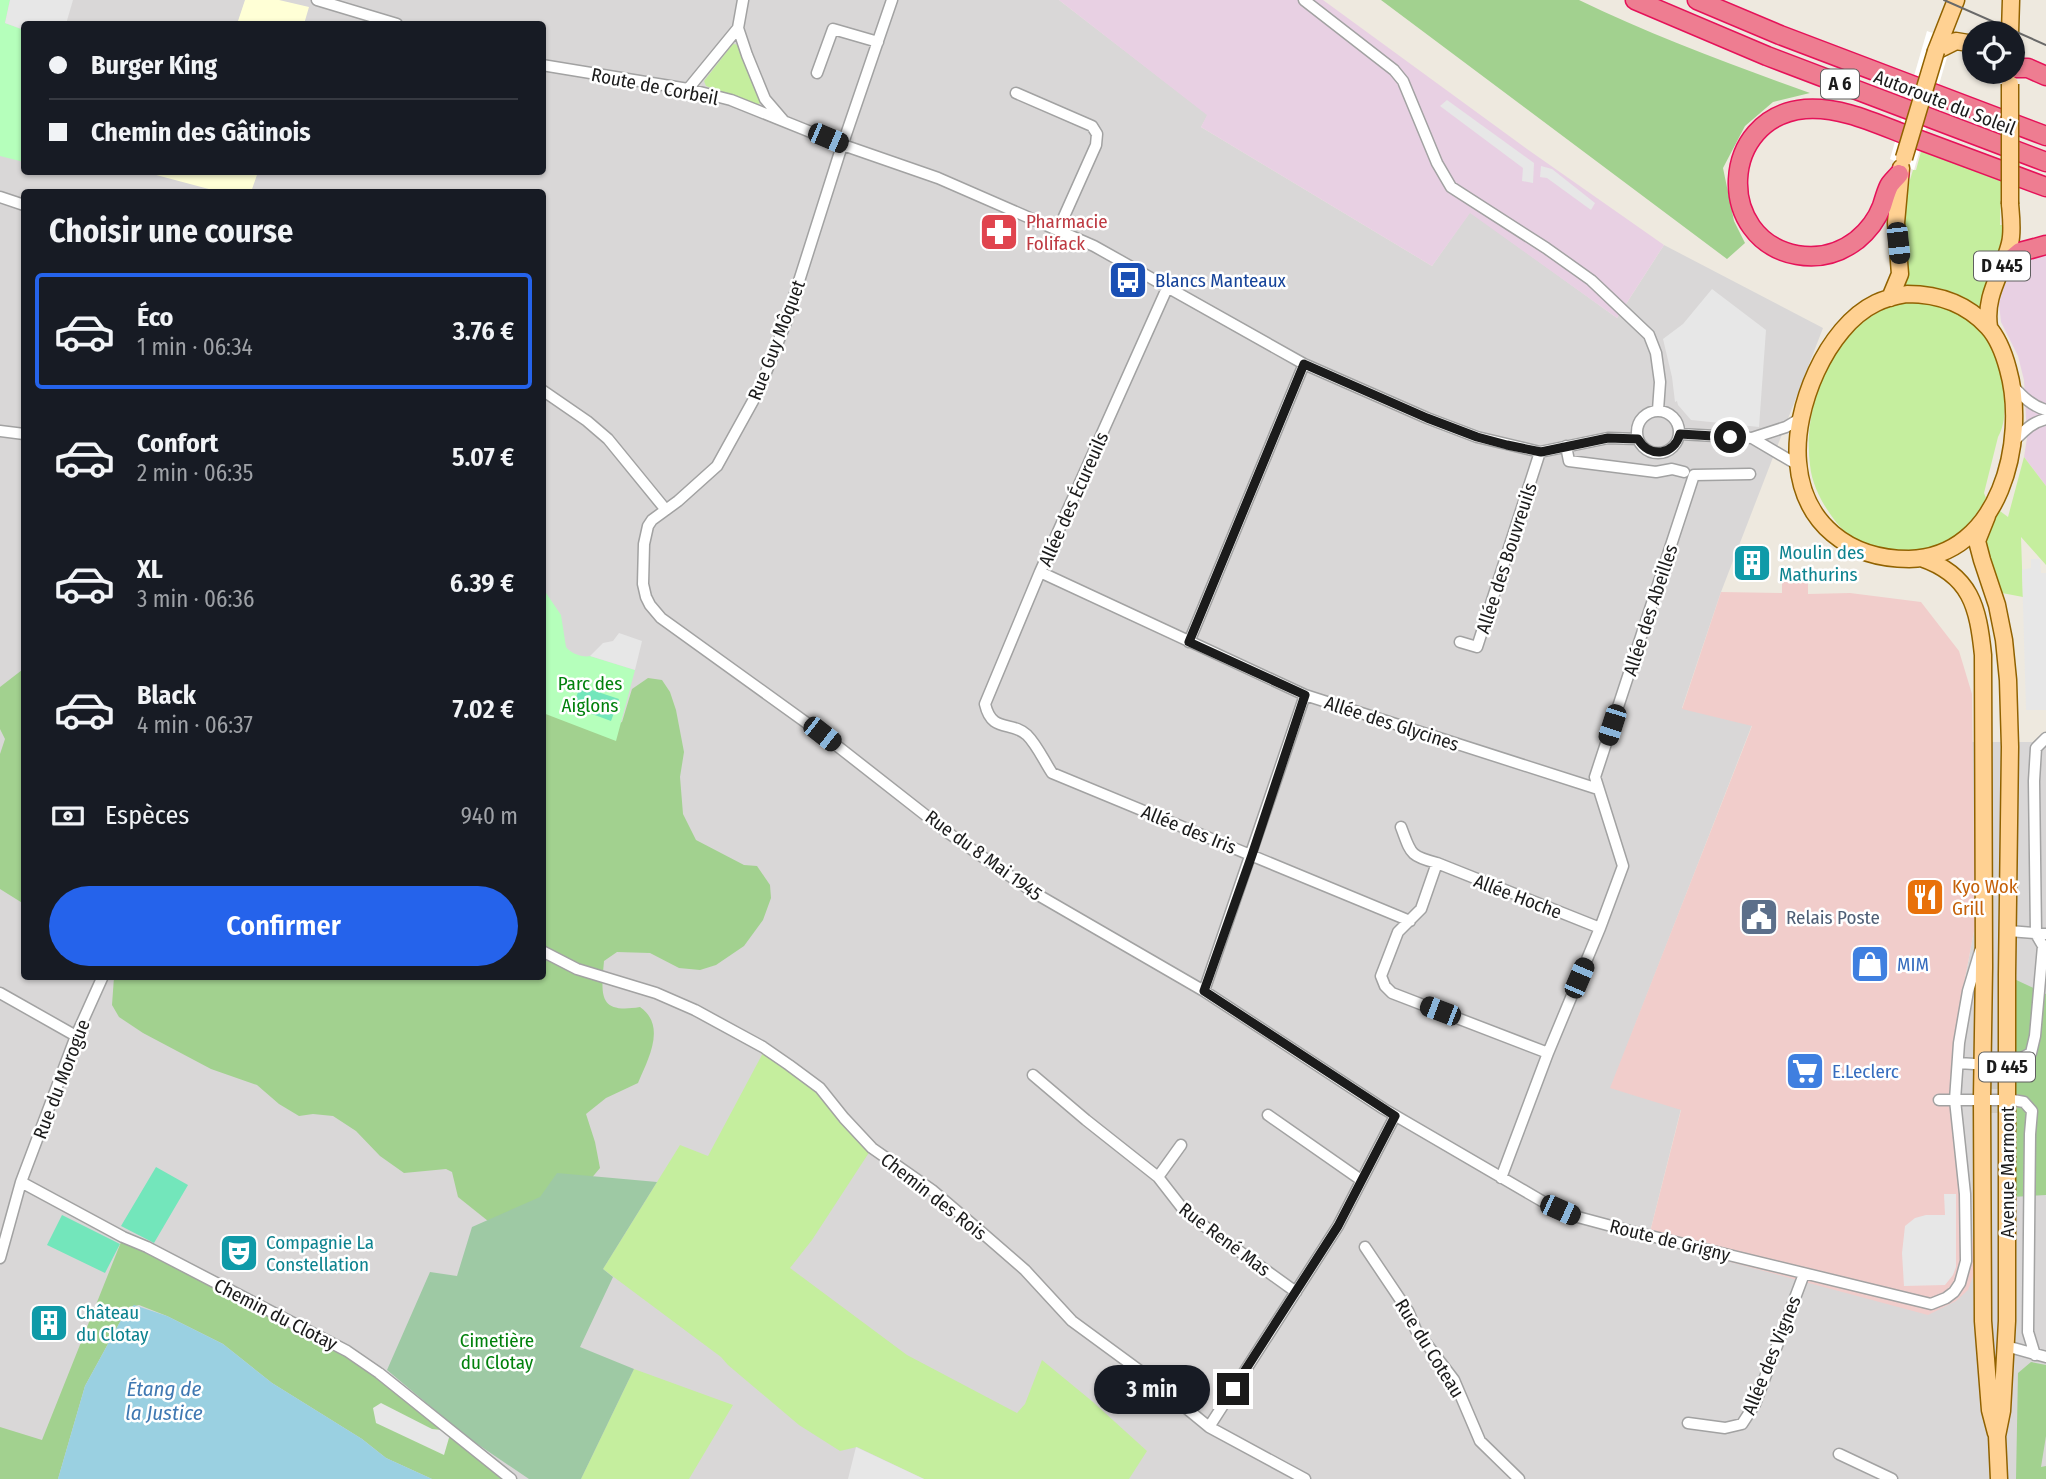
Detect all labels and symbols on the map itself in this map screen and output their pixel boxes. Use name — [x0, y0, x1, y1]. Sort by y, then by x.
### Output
street label: Route de Corbeil — [589, 63, 720, 110]
street label: Autoroute du Soleil — [1871, 65, 2019, 140]
road number: A 6 — [1821, 70, 1859, 98]
car — [805, 120, 852, 156]
place label: Pharmacie Folifack — [1026, 210, 1108, 255]
pharmacy icon: Pharmacie Folifack — [978, 211, 1020, 253]
car — [1886, 221, 1911, 265]
road number: D 445 — [1974, 252, 2030, 280]
bus stop icon: Blancs Manteaux — [1107, 259, 1149, 301]
place label: Blancs Manteaux — [1155, 269, 1287, 292]
street label: Rue Guy Môquet — [743, 276, 810, 404]
route start — [1714, 421, 1746, 453]
street label: Allée des Écureuils — [1033, 428, 1113, 570]
street label: Allée des Bouvreuils — [1471, 480, 1542, 637]
street label: Allée des Abeilles — [1618, 541, 1683, 679]
place label: Moulin des Mathurins — [1779, 541, 1864, 586]
building icon: Moulin des Mathurins — [1731, 542, 1773, 584]
park label: Parc des Aiglons — [558, 672, 622, 717]
street label: Allée des Glycines — [1322, 691, 1462, 756]
car — [1596, 702, 1629, 748]
car — [799, 713, 846, 755]
street label: Allée des Iris — [1138, 800, 1239, 859]
street label: Rue du 8 Mai 1945 — [921, 805, 1047, 906]
street label: Allée Hoche — [1471, 869, 1565, 924]
place label: Kyo Wok Grill — [1952, 875, 2018, 920]
restaurant icon: Kyo Wok Grill — [1904, 876, 1946, 918]
public building icon: Relais Poste — [1738, 896, 1780, 938]
place label: Relais Poste — [1786, 906, 1880, 929]
shop icon: MIM — [1849, 943, 1891, 985]
place label: MIM — [1897, 953, 1929, 976]
car — [1562, 955, 1597, 1001]
car — [1417, 994, 1464, 1028]
street label: Rue du Morogue — [28, 1016, 95, 1142]
supermarket icon: E.Leclerc — [1784, 1050, 1826, 1092]
road number: D 445 — [1979, 1052, 2035, 1082]
place label: E.Leclerc — [1832, 1060, 1899, 1083]
street label: Avenue Marmont — [1996, 1105, 2019, 1238]
street label: Chemin des Rois — [876, 1148, 991, 1245]
car — [1537, 1192, 1584, 1228]
street label: Rue René Mas — [1175, 1198, 1275, 1281]
street label: Route de Grigny — [1607, 1214, 1733, 1267]
place label: Compagnie La Constellation — [266, 1231, 374, 1276]
theatre icon: Compagnie La Constellation — [218, 1232, 260, 1274]
street label: Chemin du Clotay — [210, 1273, 342, 1356]
street label: Allée des Vignes — [1737, 1292, 1806, 1418]
street label: Rue du Coteau — [1390, 1295, 1469, 1402]
place label: Château du Clotay — [76, 1301, 149, 1346]
building icon: Château du Clotay — [28, 1302, 70, 1344]
park label: Cimetière du Clotay — [460, 1329, 534, 1374]
callout: 3 min — [1093, 1364, 1208, 1414]
route end — [1217, 1373, 1249, 1405]
water label: Étang de la Justice — [125, 1376, 203, 1426]

